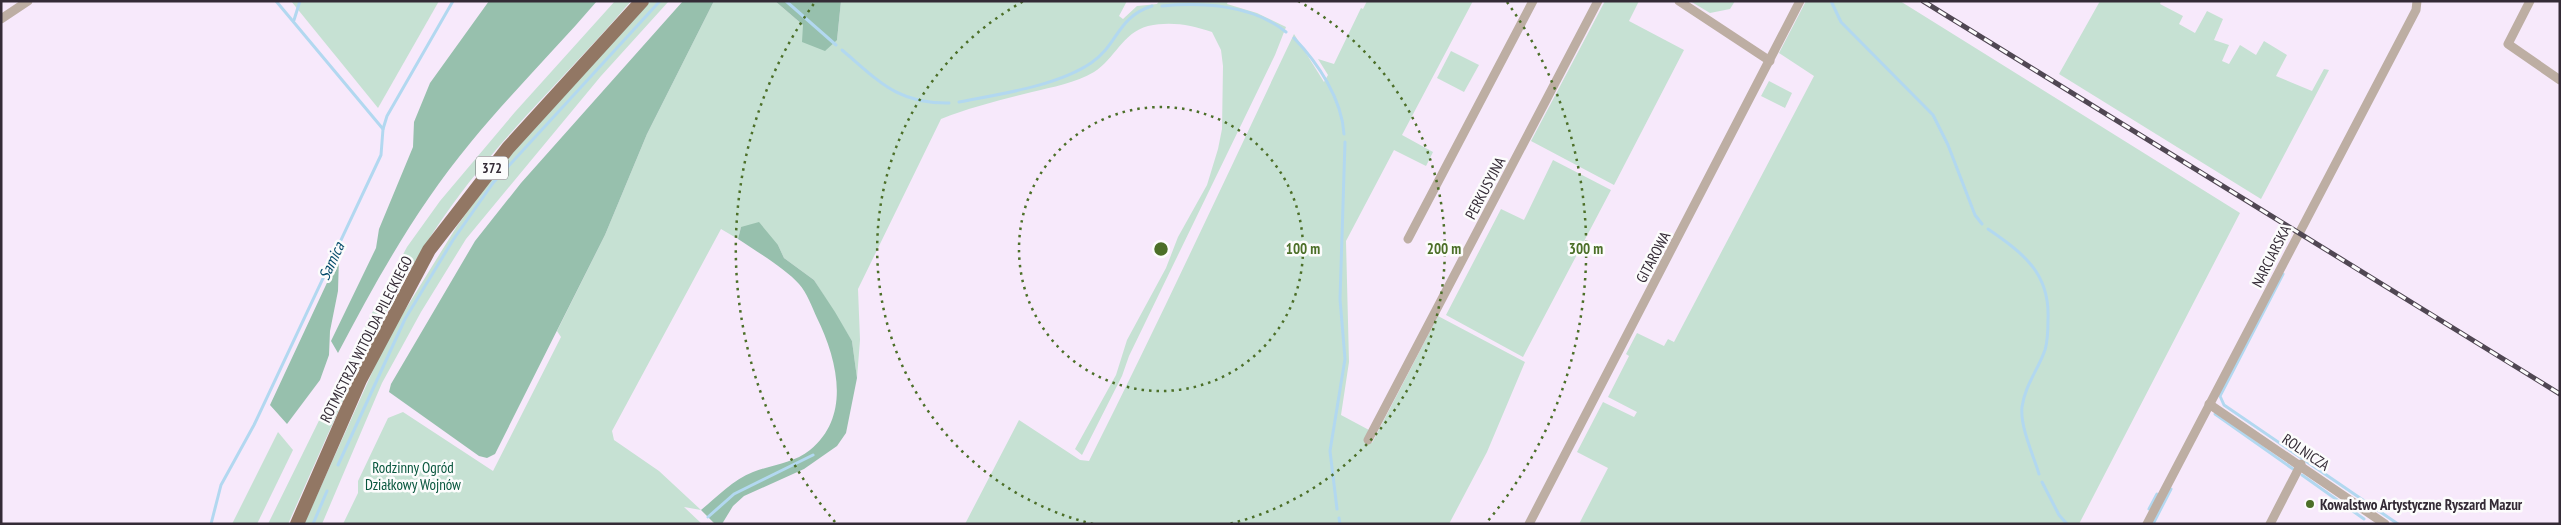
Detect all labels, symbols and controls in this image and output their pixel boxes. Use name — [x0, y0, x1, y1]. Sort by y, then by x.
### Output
street label: PERKUSYJNA — [1461, 153, 1510, 222]
road number: 372 — [476, 156, 508, 180]
street label: NARCIARSKA — [2247, 221, 2295, 290]
street label: GITAROWA — [1632, 227, 1675, 286]
water label: Samica — [314, 238, 349, 283]
text: 100 m — [1286, 239, 1320, 258]
text: 200 m — [1427, 239, 1461, 258]
text: 300 m — [1569, 239, 1603, 258]
centre of rings — [1152, 240, 1170, 258]
street label: ROTMISTRZA WITOLDA PILECKIEGO — [316, 253, 416, 425]
street label: ROLNICZA — [2279, 429, 2334, 475]
park label: Rodzinny Ogród Działkowy Wojnów — [365, 458, 461, 494]
place label: Kowalstwo Artystyczne Ryszard Mazur — [2320, 495, 2523, 514]
marker: Kowalstwo Artystyczne Ryszard Mazur — [2304, 498, 2316, 510]

